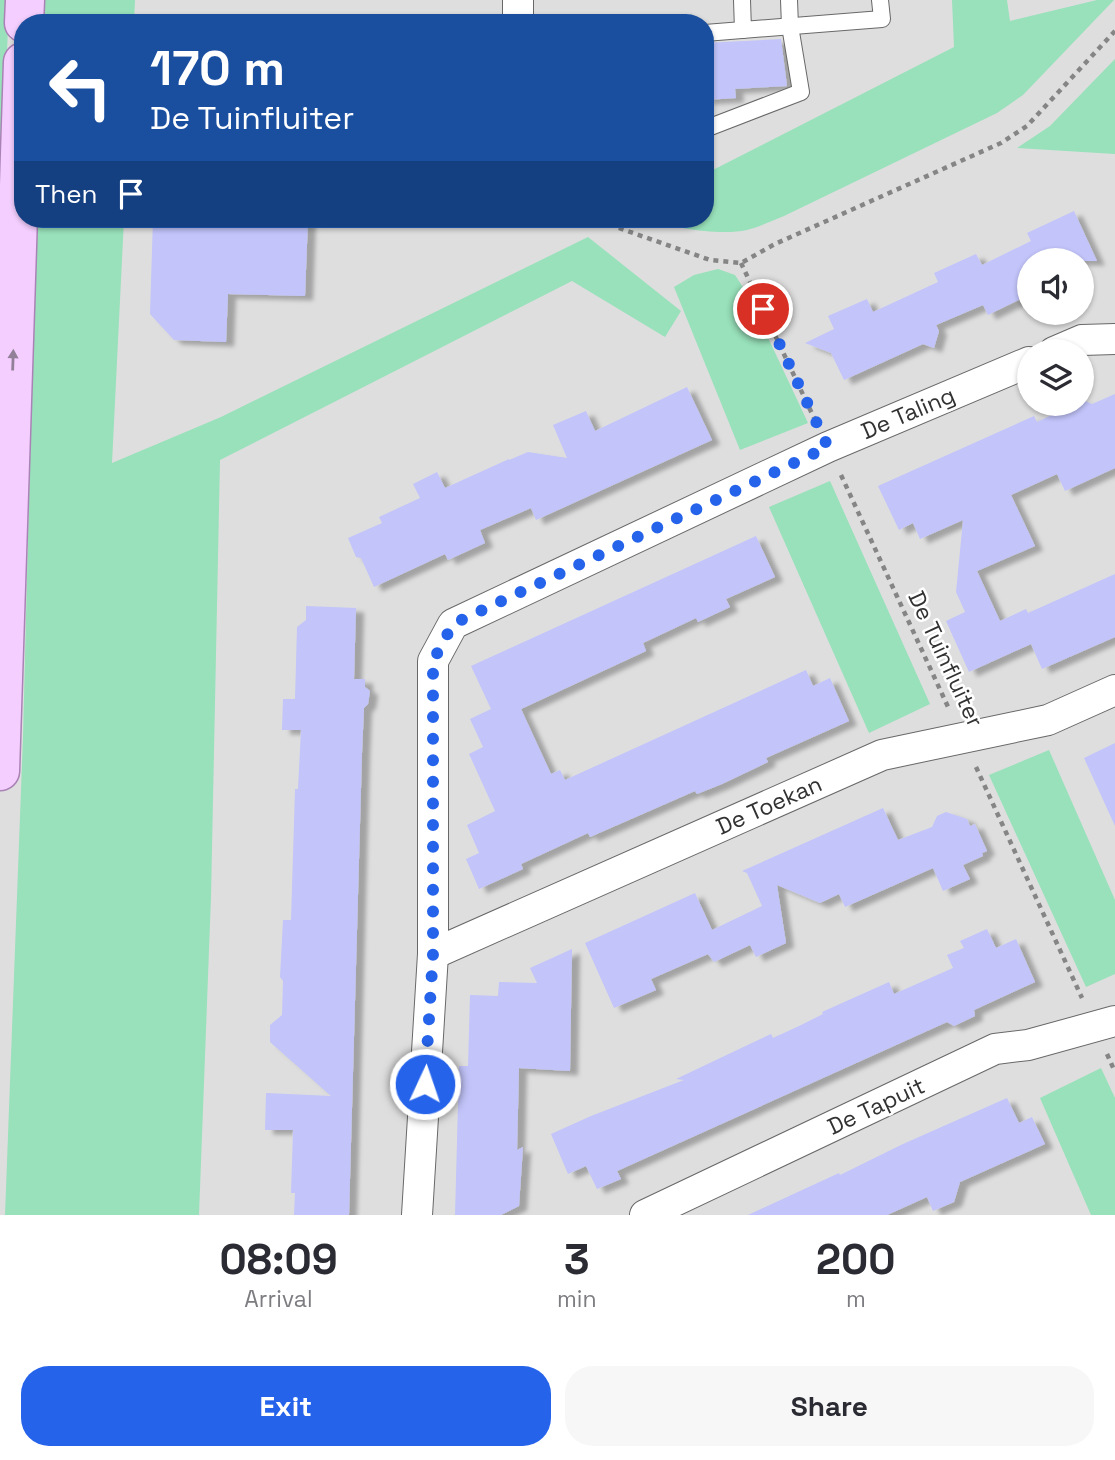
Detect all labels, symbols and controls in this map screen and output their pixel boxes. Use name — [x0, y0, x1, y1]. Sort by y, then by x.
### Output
text: 170 m — [150, 37, 285, 99]
icon: left — [35, 42, 126, 133]
text: De Tuinfluiter — [150, 98, 354, 138]
icon: arrive — [112, 175, 150, 213]
text: Then — [35, 177, 98, 211]
map controls — [1017, 248, 1094, 416]
button: sound — [1017, 248, 1094, 325]
pin — [733, 279, 793, 339]
icon: arrive — [744, 290, 782, 328]
button: layers — [1017, 339, 1094, 416]
one-way arrow — [8, 349, 19, 371]
street label: De Taling — [857, 380, 959, 446]
street label: De Tuinfluiter — [901, 586, 991, 732]
street label: De Toekan — [711, 768, 827, 842]
position arrow — [388, 1047, 462, 1121]
street label: De Tapuit — [823, 1070, 929, 1142]
text: 08:09 — [219, 1233, 338, 1286]
text: 3 — [564, 1233, 590, 1286]
text: 200 — [816, 1233, 895, 1286]
text: Arrival — [244, 1284, 313, 1314]
text: min — [557, 1284, 597, 1314]
text: m — [846, 1284, 866, 1314]
button: Exit — [21, 1366, 551, 1446]
button: Share — [565, 1366, 1094, 1446]

